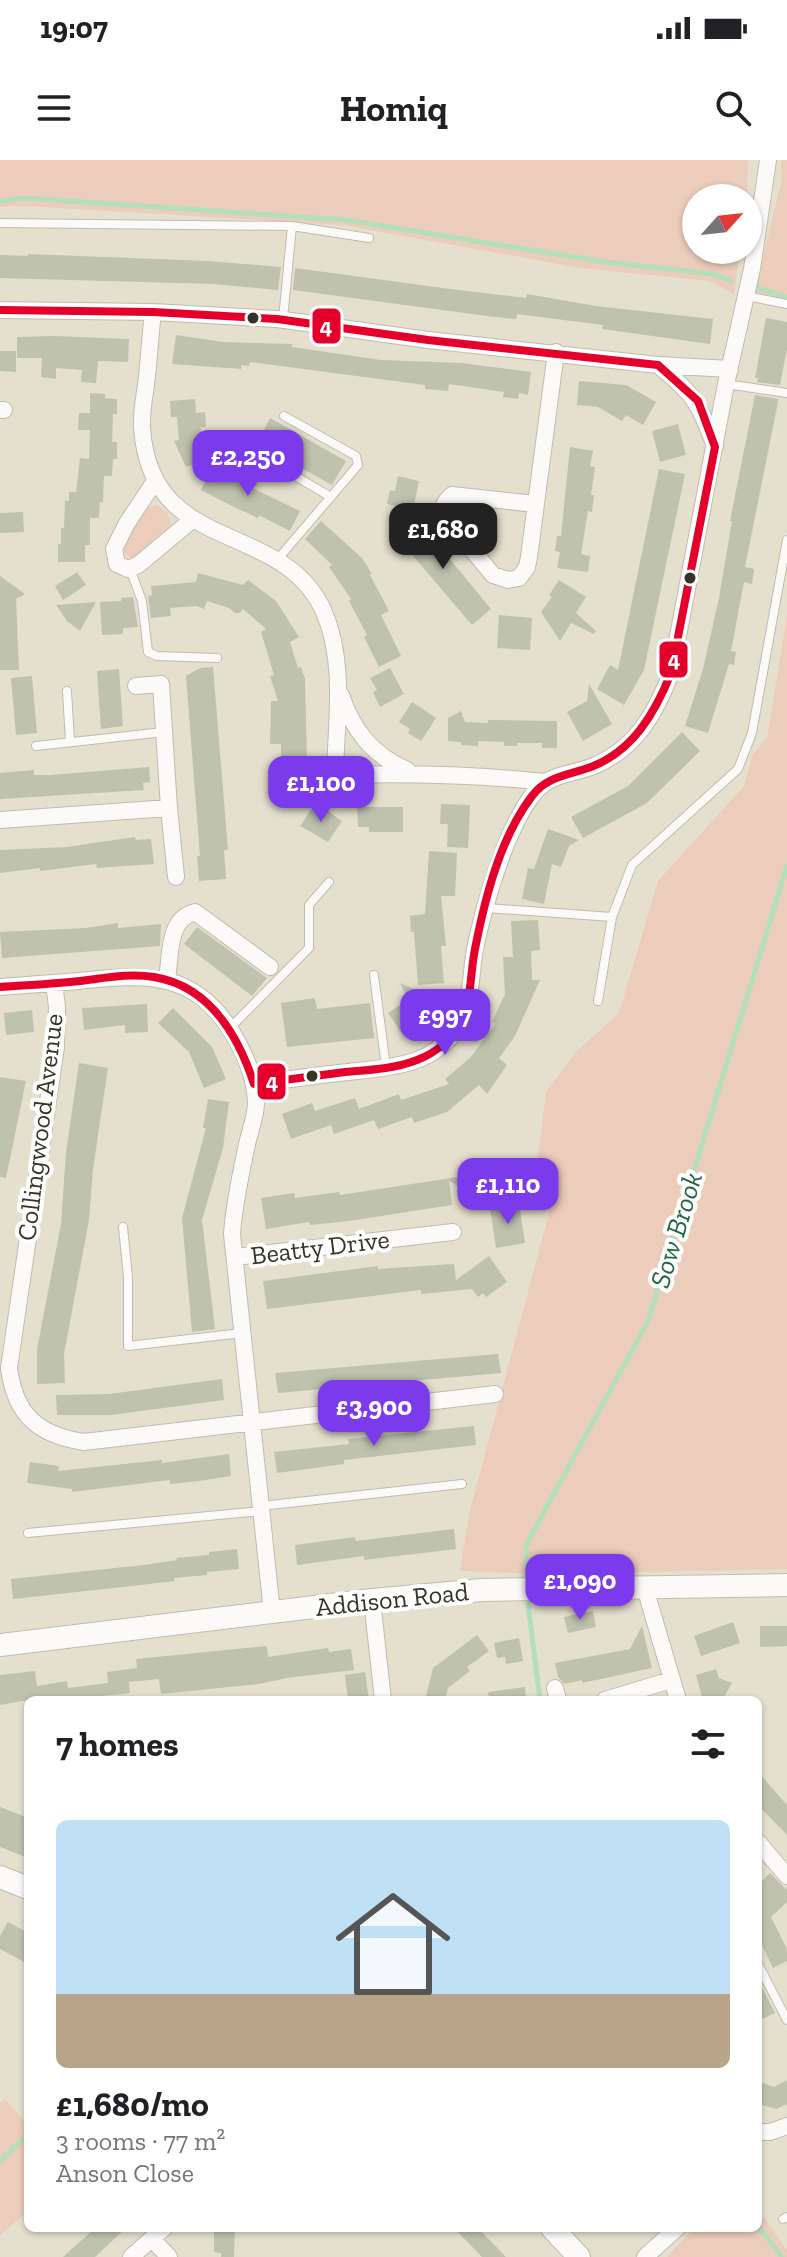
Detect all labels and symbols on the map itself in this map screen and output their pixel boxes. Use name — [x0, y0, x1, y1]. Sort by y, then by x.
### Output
north arrow — [682, 184, 762, 264]
line badge: 4 — [311, 307, 342, 345]
unlabelled marker — [245, 310, 261, 326]
text: 4 — [320, 313, 333, 340]
pin: £2,250 — [183, 430, 313, 498]
pin: £1,680 — [378, 503, 508, 571]
unlabelled marker — [682, 570, 698, 586]
line badge: 4 — [658, 640, 689, 679]
text: 4 — [668, 646, 681, 673]
pin: £1,100 — [256, 756, 386, 824]
pin: £997 — [398, 989, 492, 1057]
street label: Collingwood Avenue — [10, 1012, 70, 1242]
line badge: 4 — [256, 1062, 287, 1101]
text: 4 — [266, 1068, 279, 1095]
unlabelled marker — [304, 1068, 320, 1084]
pin: £1,110 — [443, 1158, 573, 1226]
water label: Sow Brook — [643, 1168, 709, 1292]
street label: Beatty Drive — [249, 1223, 391, 1271]
pin: £3,900 — [309, 1380, 439, 1448]
pin: £1,090 — [515, 1554, 645, 1622]
street label: Addison Road — [314, 1575, 470, 1623]

